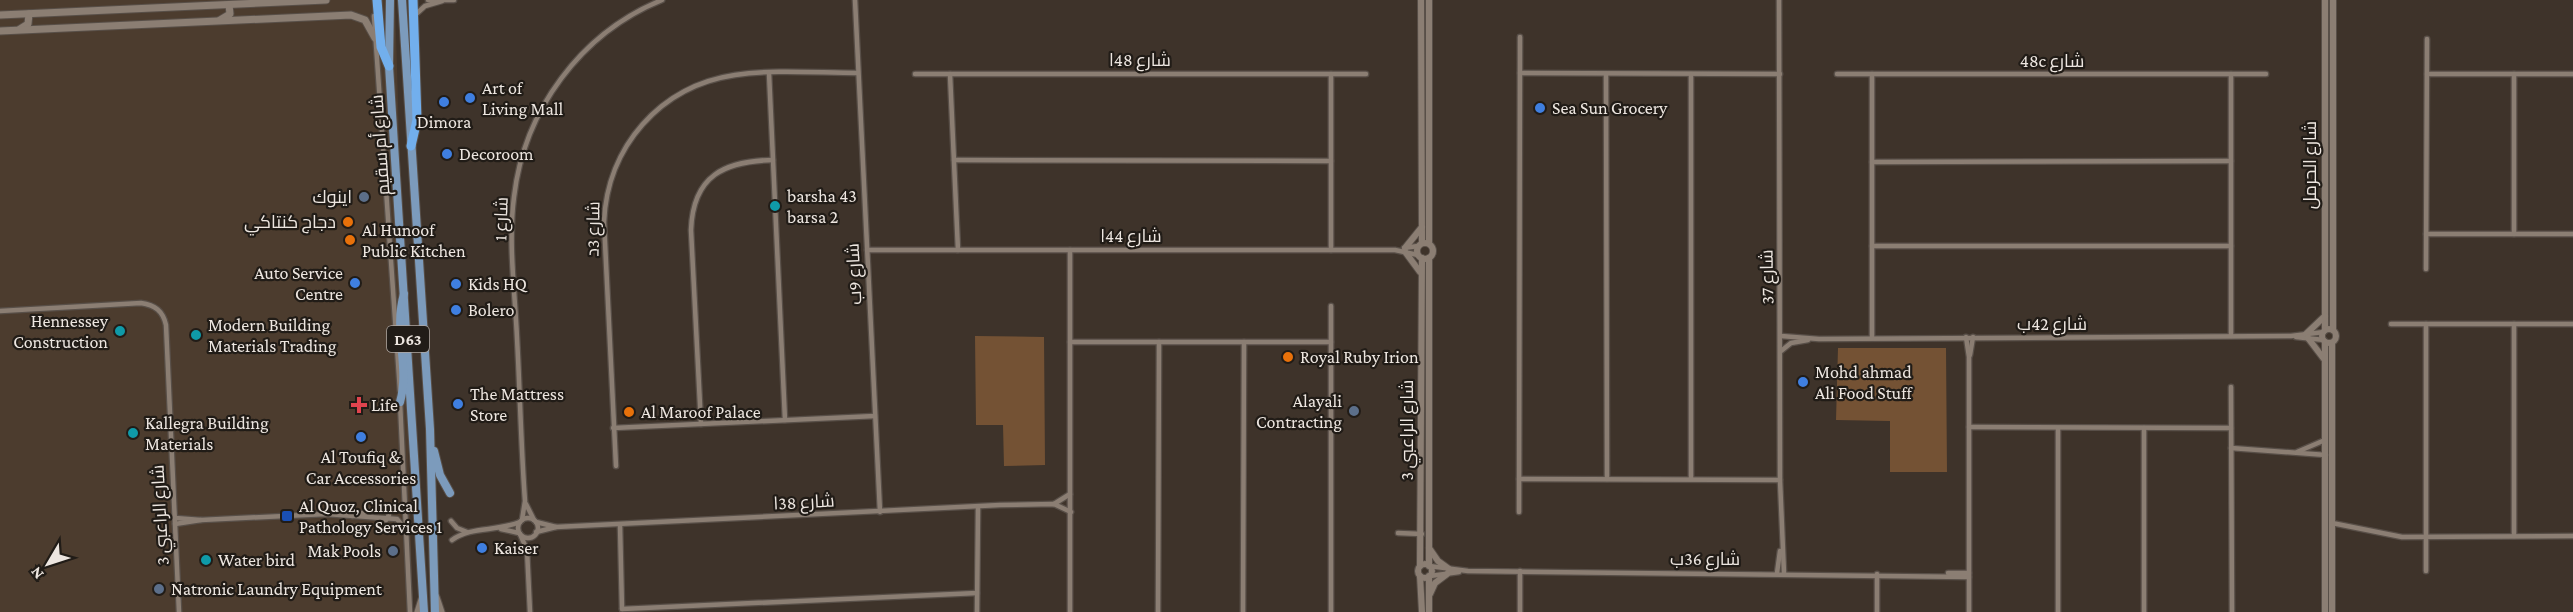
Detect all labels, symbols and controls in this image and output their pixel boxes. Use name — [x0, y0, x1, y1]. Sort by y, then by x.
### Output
street label: شارع 48ا — [1109, 50, 1171, 72]
street label: 48c شارع — [2020, 51, 2084, 73]
place label: Art of Living Mall — [482, 78, 563, 119]
marker: Art of Living Mall — [463, 91, 477, 105]
street label: شارع أم سقيم — [365, 94, 396, 196]
marker: Dimora — [437, 95, 451, 109]
place label: Sea Sun Grocery — [1552, 98, 1668, 118]
marker: Sea Sun Grocery — [1533, 101, 1547, 115]
place label: Dimora — [417, 112, 471, 132]
street label: شارع الحرمل — [2300, 121, 2322, 209]
place label: Decoroom — [459, 144, 534, 164]
marker: Decoroom — [440, 147, 454, 161]
place label: barsha 43 barsa 2 — [787, 186, 857, 227]
place label: اينوك — [313, 187, 352, 208]
marker: اينوك — [357, 190, 371, 204]
street label: شارع 1 — [490, 197, 514, 242]
marker: barsha 43 barsa 2 — [768, 199, 782, 213]
street label: شارع 3د — [583, 201, 605, 257]
place label: دجاج كنتاكي — [244, 212, 336, 236]
marker: دجاج كنتاكي — [341, 215, 355, 229]
place label: Al Hunoof Public Kitchen — [362, 220, 466, 261]
street label: شارع 44ا — [1100, 226, 1162, 248]
marker: Al Hunoof Public Kitchen — [343, 233, 357, 247]
street label: شارع 9ب — [842, 243, 868, 305]
street label: شارع 37 — [1757, 249, 1779, 305]
place label: Auto Service Centre — [254, 263, 343, 304]
place label: Kids HQ — [468, 274, 528, 294]
marker: Auto Service Centre — [348, 276, 362, 290]
marker: Kids HQ — [449, 277, 463, 291]
place label: Bolero — [468, 300, 514, 320]
marker: Bolero — [449, 303, 463, 317]
place label: Hennessey Construction — [13, 311, 109, 352]
street label: شارع 42ب — [2017, 314, 2087, 336]
place label: Modern Building Materials Trading — [208, 315, 337, 356]
marker: Hennessey Construction — [113, 324, 127, 338]
road number: D63 — [387, 326, 429, 352]
marker: Modern Building Materials Trading — [189, 328, 203, 342]
place label: Royal Ruby Irion — [1300, 347, 1419, 367]
marker: Royal Ruby Irion — [1281, 350, 1295, 364]
place label: Mohd ahmad Ali Food Stuff — [1815, 362, 1913, 403]
marker: Mohd ahmad Ali Food Stuff — [1796, 375, 1810, 389]
street label: شارع الراعبي 3 — [1397, 380, 1421, 480]
place label: The Mattress Store — [470, 384, 564, 425]
place label: Alayali Contracting — [1256, 391, 1342, 432]
place label: Life — [371, 395, 398, 415]
marker: The Mattress Store — [451, 397, 465, 411]
marker: Life — [352, 398, 366, 412]
place label: Al Maroof Palace — [641, 402, 761, 422]
marker: Alayali Contracting — [1347, 404, 1361, 418]
marker: Al Maroof Palace — [622, 405, 636, 419]
place label: Kallegra Building Materials — [145, 413, 269, 454]
marker: Kallegra Building Materials — [126, 426, 140, 440]
marker: Al Toufiq & Car Accessories — [354, 430, 368, 444]
place label: Al Toufiq & Car Accessories — [306, 447, 416, 488]
street label: شارع الراعبي 3 — [147, 464, 177, 566]
street label: شارع 38ا — [773, 490, 835, 516]
place label: Al Quoz, Clinical Pathology Services 1 — [299, 496, 442, 537]
marker: Al Quoz, Clinical Pathology Services 1 — [280, 509, 294, 523]
north arrow — [18, 534, 78, 594]
place label: Kaiser — [494, 538, 539, 558]
place label: Mak Pools — [307, 541, 381, 561]
marker: Kaiser — [475, 541, 489, 555]
marker: Mak Pools — [386, 544, 400, 558]
street label: شارع 36ب — [1670, 549, 1740, 571]
place label: Water bird — [218, 550, 296, 570]
marker: Water bird — [199, 553, 213, 567]
text: N — [27, 563, 47, 583]
place label: Natronic Laundry Equipment — [171, 579, 383, 599]
marker: Natronic Laundry Equipment — [152, 582, 166, 596]

